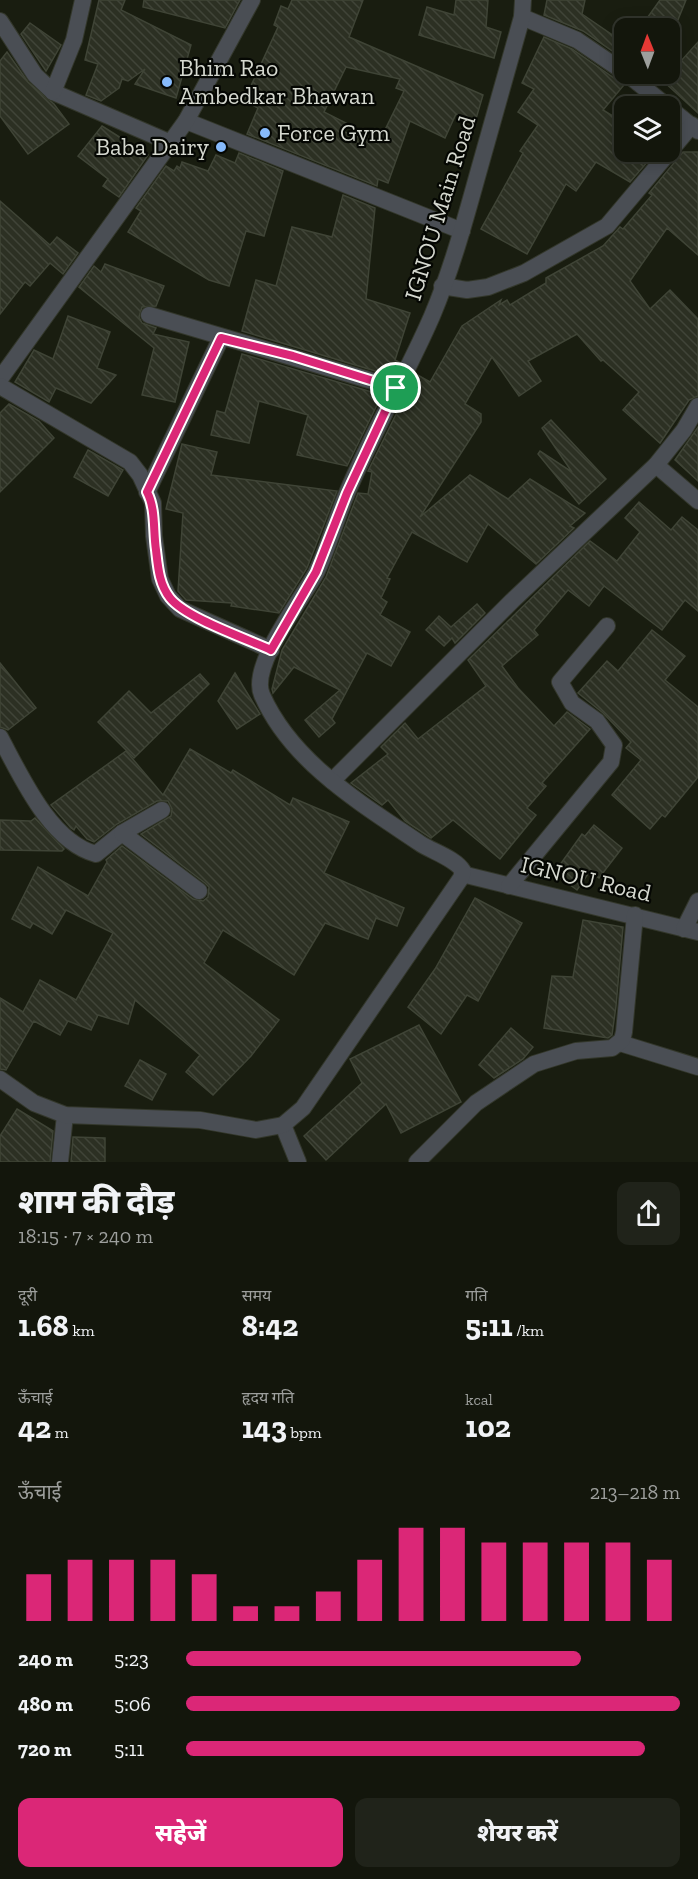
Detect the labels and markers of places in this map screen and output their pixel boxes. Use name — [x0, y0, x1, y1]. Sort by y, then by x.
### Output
place label: Bhim Rao Ambedkar Bhawan — [179, 53, 375, 110]
marker: Bhim Rao Ambedkar Bhawan — [160, 75, 174, 89]
place label: Force Gym — [277, 118, 390, 147]
marker: Force Gym — [258, 126, 272, 140]
place label: Baba Dairy — [96, 132, 210, 161]
marker: Baba Dairy — [214, 140, 228, 154]
pin — [370, 362, 421, 413]

